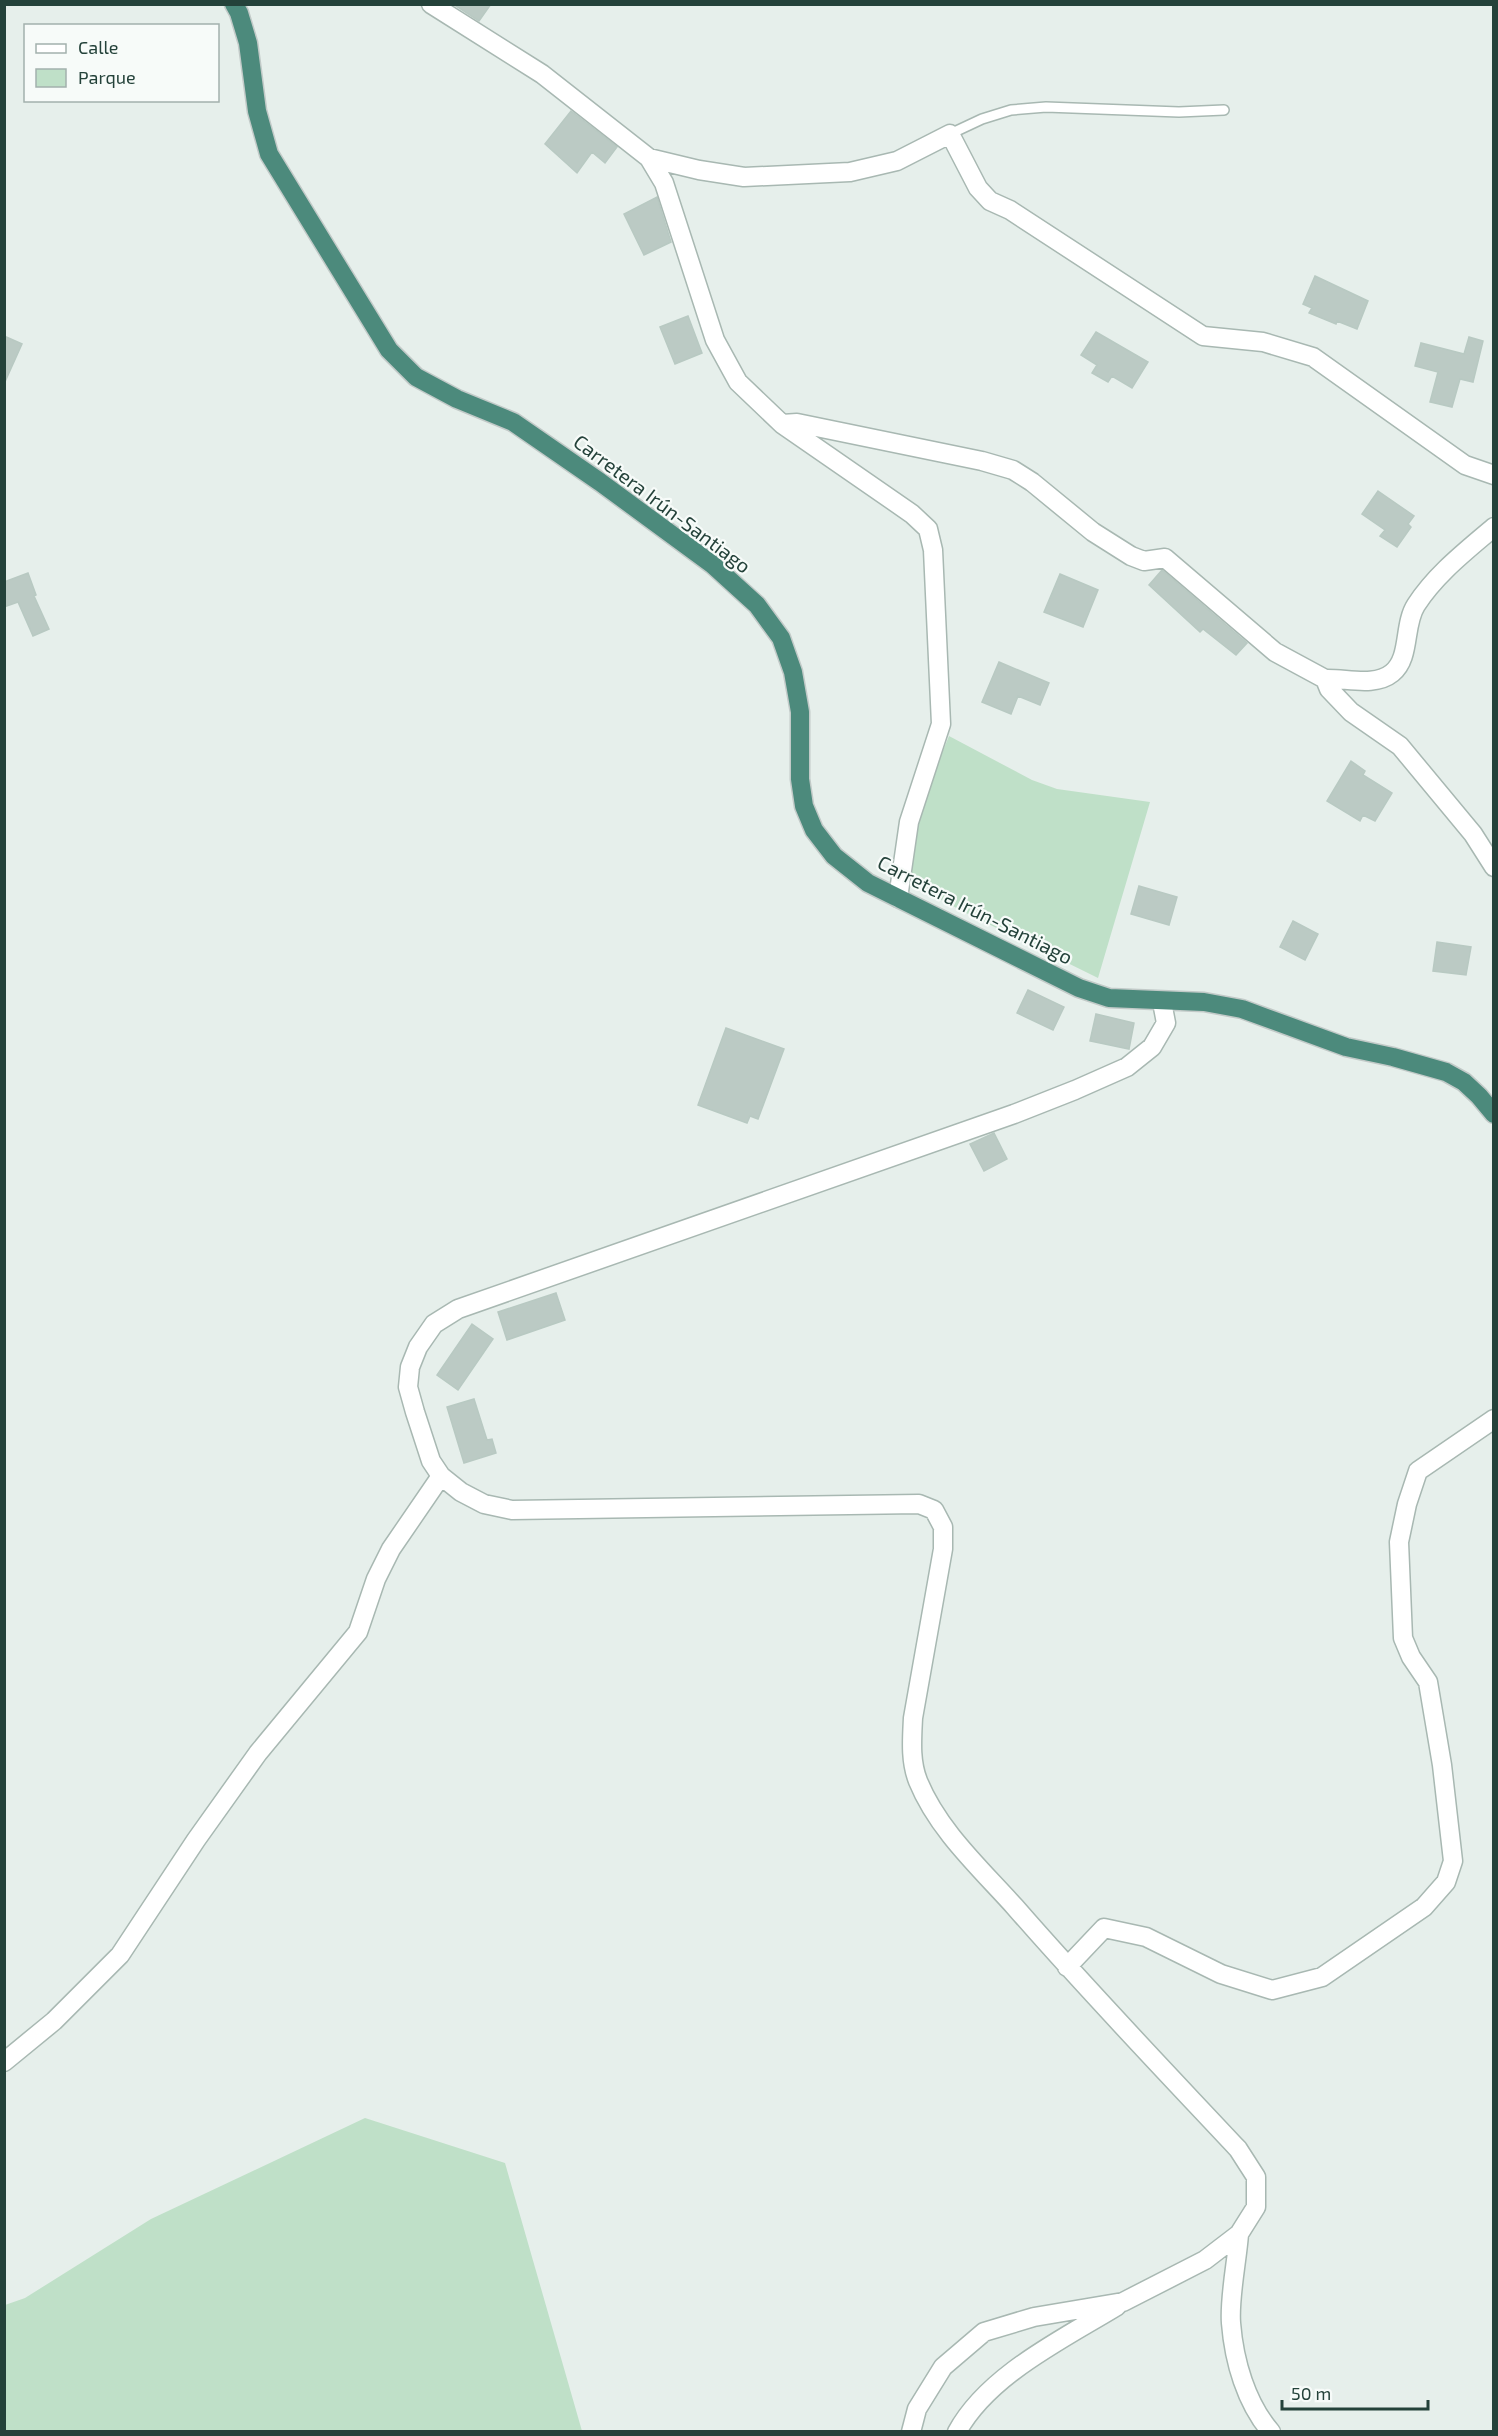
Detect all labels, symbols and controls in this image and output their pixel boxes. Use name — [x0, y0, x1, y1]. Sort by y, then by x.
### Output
legend — [24, 24, 219, 102]
text: Calle — [78, 36, 119, 58]
text: Parque — [78, 66, 136, 88]
street label: Carretera Irún-Santiago — [569, 429, 756, 578]
street label: Carretera Irún-Santiago — [874, 849, 1077, 969]
scale bar — [1282, 2373, 1428, 2411]
text: 50 m — [1291, 2382, 1331, 2404]

